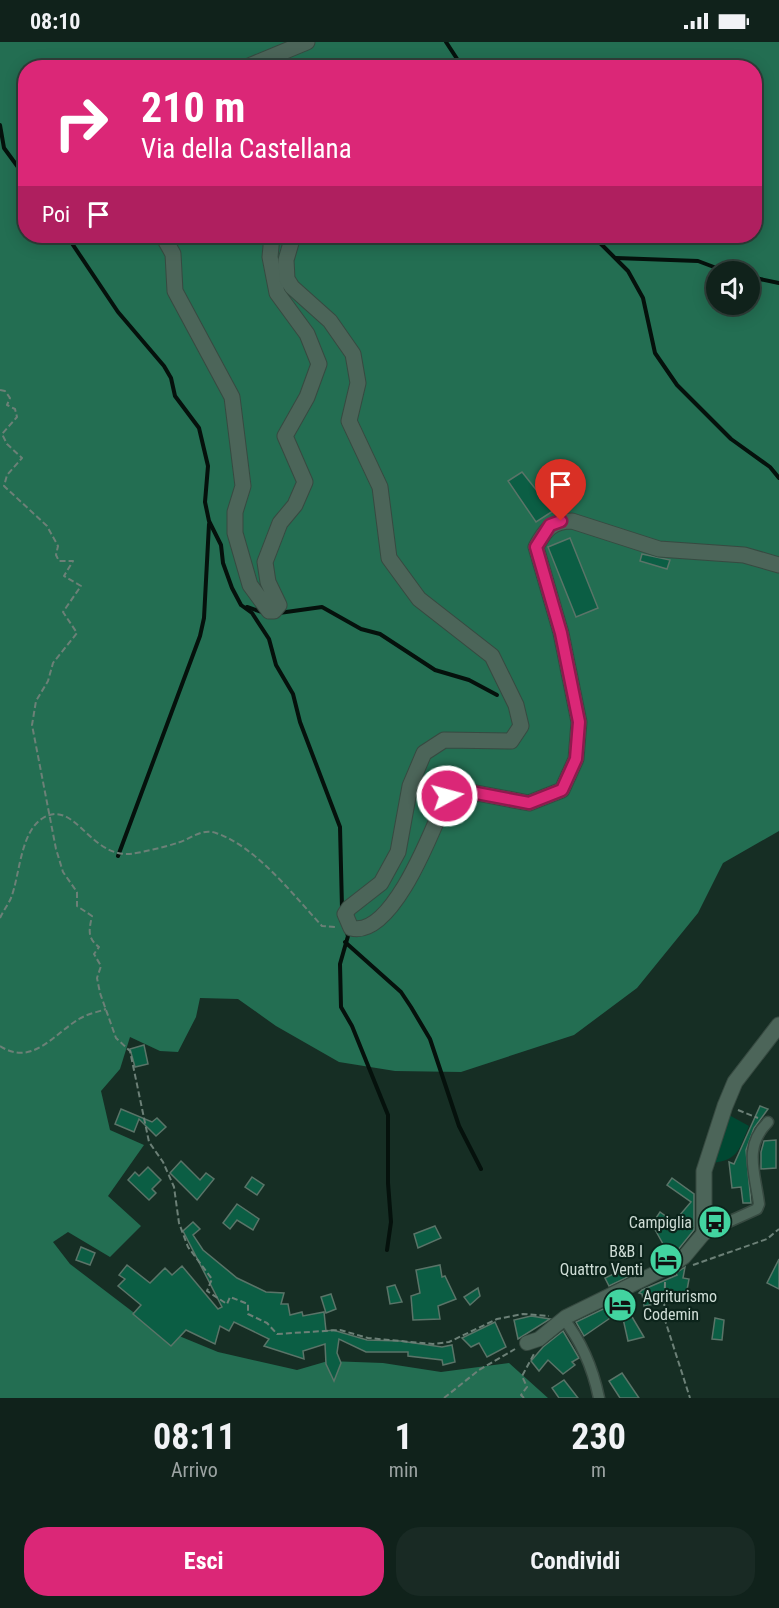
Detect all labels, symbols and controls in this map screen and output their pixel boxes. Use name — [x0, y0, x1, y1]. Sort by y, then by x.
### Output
text: 08:10 — [30, 9, 81, 34]
text: 210 m — [141, 83, 246, 132]
icon: right — [42, 84, 120, 162]
text: Via della Castellana — [141, 133, 352, 165]
icon: arrive — [82, 198, 115, 231]
text: Poi — [42, 202, 70, 227]
map controls — [706, 261, 760, 315]
button: sound — [706, 261, 760, 315]
pin — [535, 459, 586, 521]
icon: arrive — [544, 468, 577, 501]
position arrow — [415, 764, 479, 828]
bus stop icon: Campiglia — [697, 1204, 733, 1240]
place label: Campiglia — [629, 1213, 692, 1232]
place label: B&B I Quattro Venti — [560, 1242, 643, 1279]
hotel icon: B&B I Quattro Venti — [648, 1242, 684, 1278]
hotel icon: Agriturismo Codemin — [602, 1287, 638, 1323]
place label: Agriturismo Codemin — [643, 1287, 717, 1324]
text: 08:11 — [153, 1416, 236, 1458]
text: 1 — [394, 1416, 413, 1458]
text: 230 — [571, 1416, 626, 1458]
text: Arrivo — [171, 1458, 218, 1482]
text: min — [389, 1458, 418, 1482]
text: m — [591, 1458, 606, 1482]
button: Esci — [24, 1527, 384, 1596]
button: Condividi — [396, 1527, 755, 1596]

